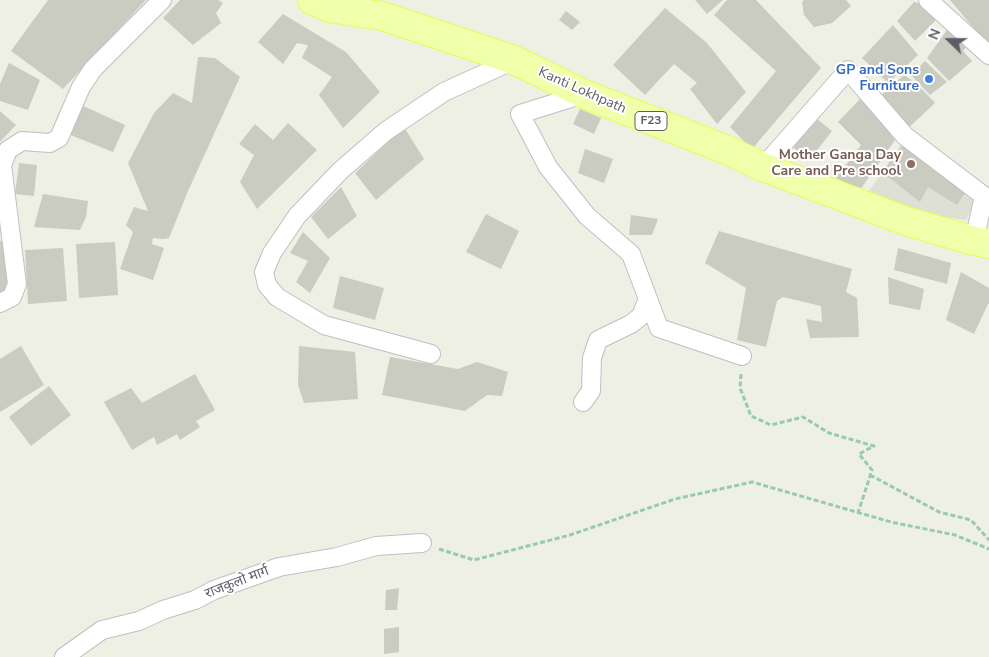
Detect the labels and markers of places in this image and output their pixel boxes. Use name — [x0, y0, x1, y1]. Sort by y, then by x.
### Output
place label: GP and Sons Furniture — [836, 63, 919, 95]
marker: GP and Sons Furniture — [923, 73, 935, 85]
place label: Mother Ganga Day Care and Pre school — [771, 148, 901, 180]
marker: Mother Ganga Day Care and Pre school — [905, 158, 917, 170]

